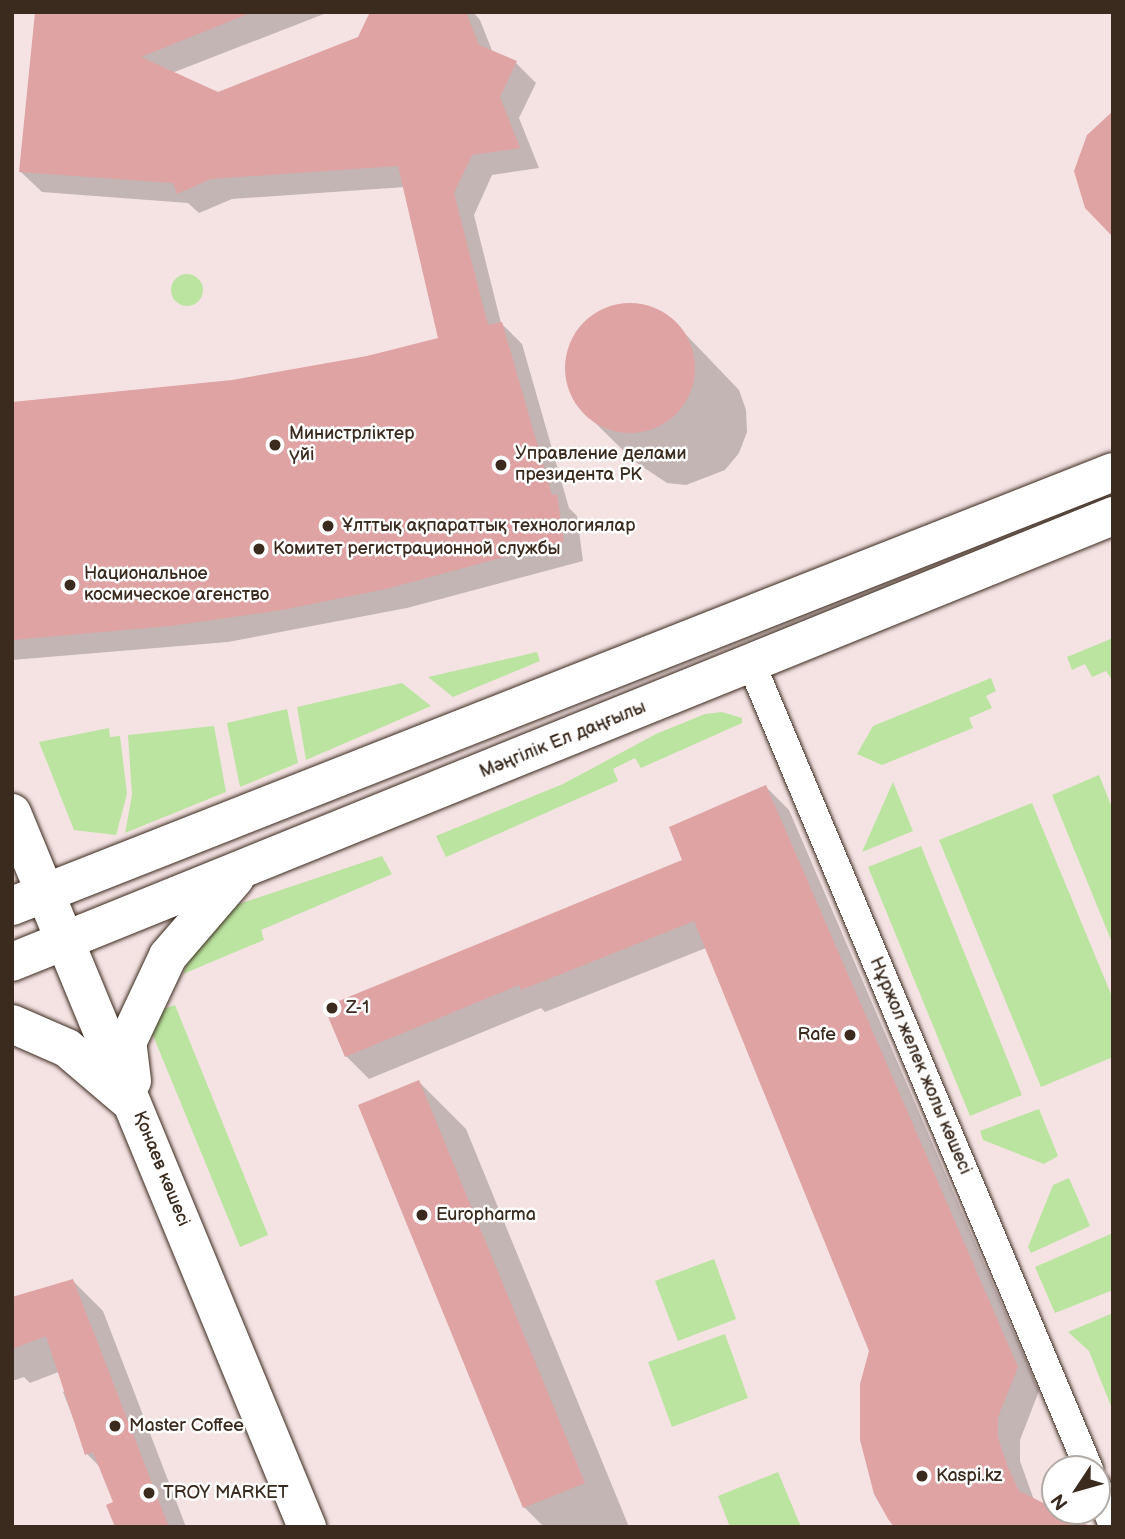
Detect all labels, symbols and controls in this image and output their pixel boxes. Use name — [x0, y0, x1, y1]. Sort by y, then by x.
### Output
place label: Министрліктер үйі — [289, 424, 414, 466]
marker: Министрліктер үйі — [267, 437, 283, 453]
place label: Управление делами президента РК — [515, 444, 686, 486]
marker: Управление делами президента РК — [493, 457, 509, 473]
place label: Ұлттық ақпараттық технологиялар — [342, 515, 635, 537]
marker: Ұлттық ақпараттық технологиялар — [320, 518, 336, 534]
place label: Комитет регистрационной службы — [273, 538, 560, 560]
marker: Комитет регистрационной службы — [251, 541, 267, 557]
place label: Национальное космическое агенство — [84, 564, 269, 606]
marker: Национальное космическое агенство — [62, 577, 78, 593]
street label: Мәңгілік Ел даңғылы — [477, 697, 649, 783]
street label: Нұржол желек жолы көшесі — [864, 954, 976, 1178]
place label: Z-1 — [346, 997, 369, 1019]
marker: Z-1 — [324, 1000, 340, 1016]
place label: Rafe — [797, 1024, 836, 1046]
marker: Rafe — [842, 1027, 858, 1043]
street label: Қонаев көшесі — [128, 1108, 194, 1230]
place label: Europharma — [436, 1204, 536, 1226]
marker: Europharma — [414, 1207, 430, 1223]
place label: Master Coffee — [129, 1415, 244, 1437]
marker: Master Coffee — [107, 1418, 123, 1434]
north arrow — [1041, 1455, 1111, 1525]
place label: Kaspi.kz — [936, 1465, 1002, 1487]
marker: Kaspi.kz — [914, 1468, 930, 1484]
place label: TROY MARKET — [163, 1482, 289, 1504]
marker: TROY MARKET — [141, 1485, 157, 1501]
text: N — [1047, 1489, 1074, 1514]

